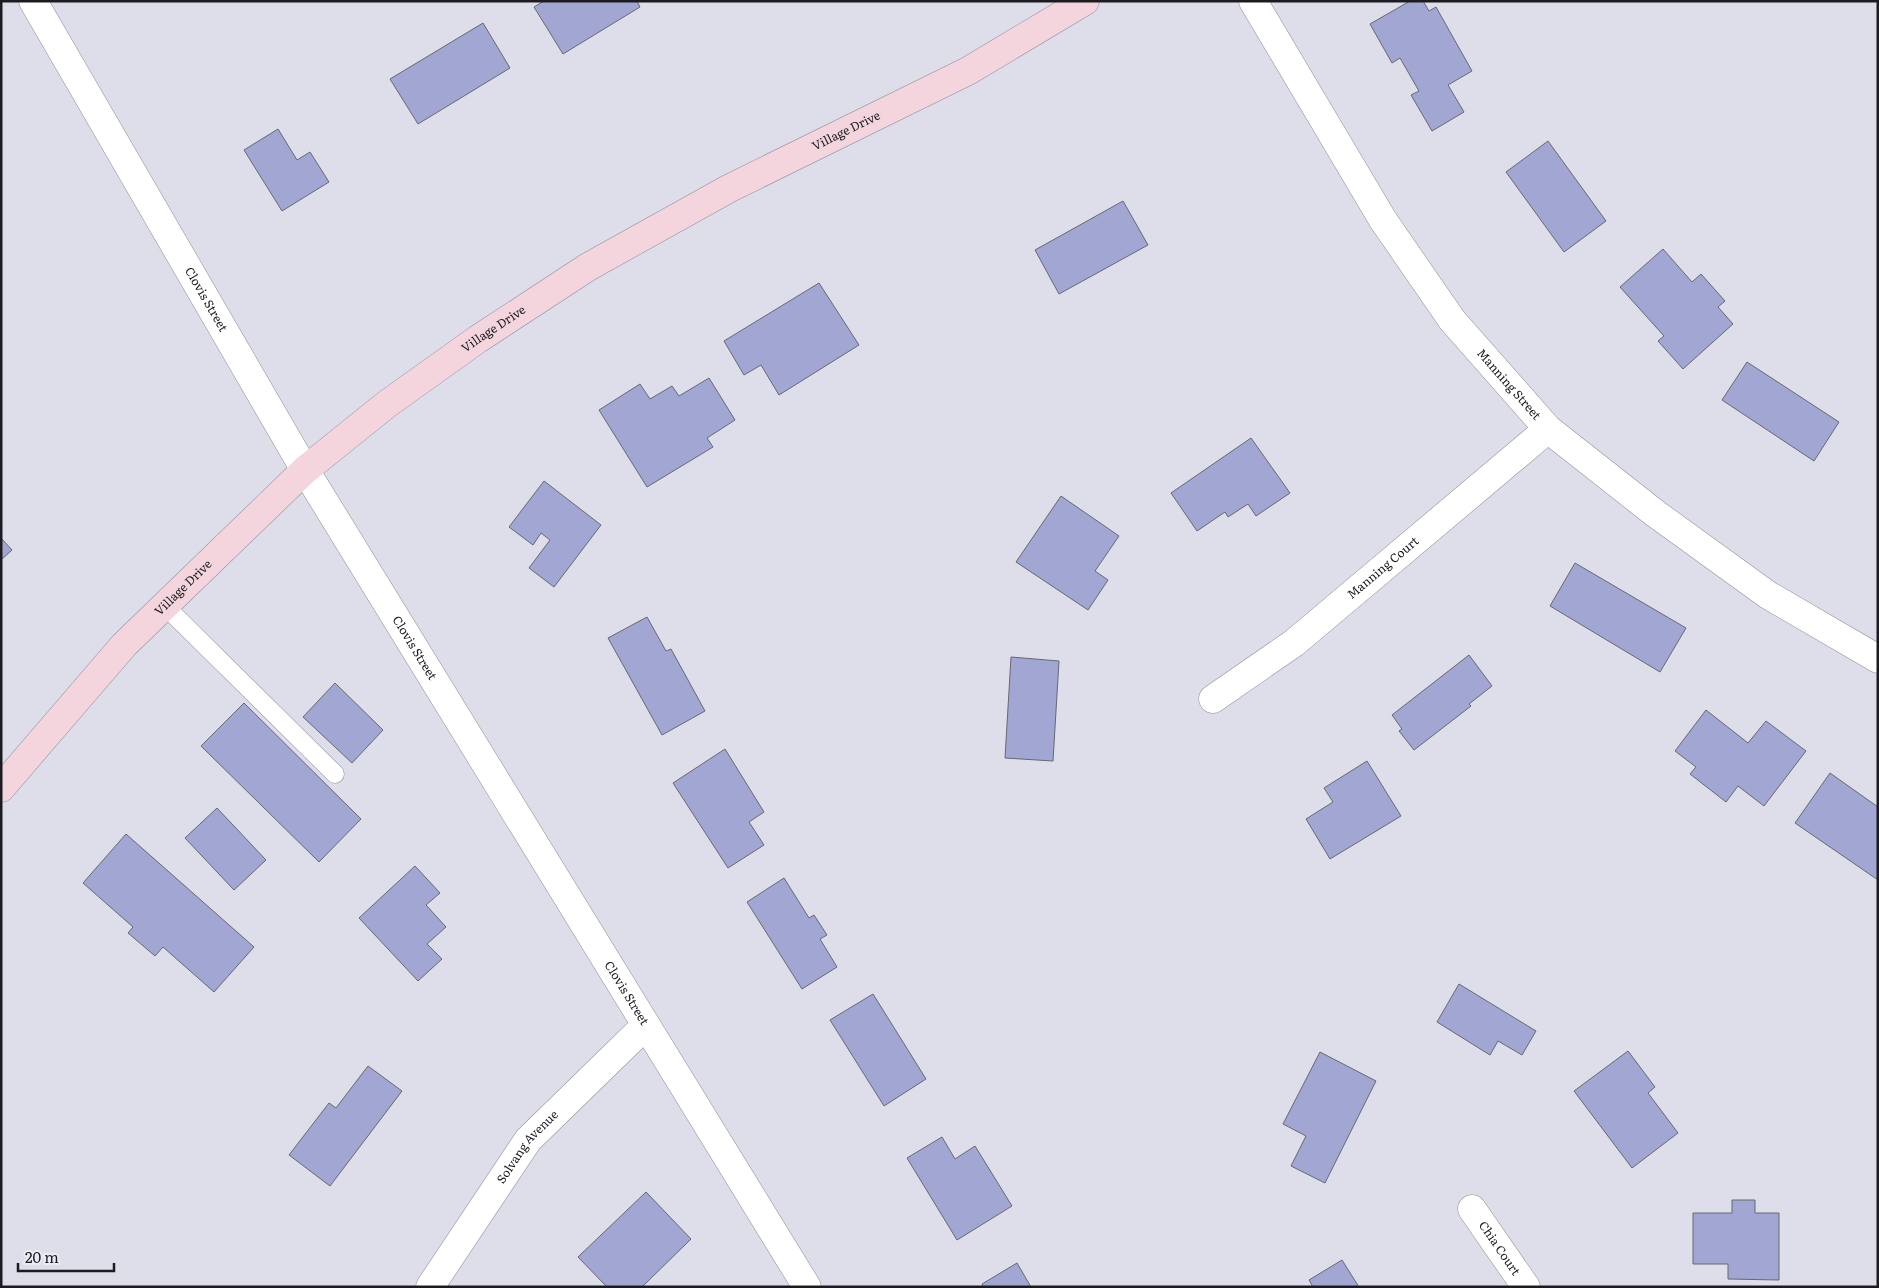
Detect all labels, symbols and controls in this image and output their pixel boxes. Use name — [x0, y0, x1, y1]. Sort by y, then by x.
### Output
street label: Village Drive — [809, 106, 883, 154]
street label: Clovis Street — [181, 263, 233, 335]
street label: Village Drive — [457, 300, 529, 356]
street label: Manning Street — [1473, 344, 1546, 423]
street label: Manning Court — [1343, 532, 1422, 603]
street label: Village Drive — [150, 555, 215, 619]
street label: Clovis Street — [389, 612, 442, 683]
street label: Clovis Street — [601, 957, 654, 1028]
street label: Solvang Avenue — [492, 1105, 562, 1187]
street label: Chia Court — [1475, 1217, 1525, 1279]
scale bar — [18, 1240, 114, 1272]
text: 20 m — [25, 1245, 59, 1268]

